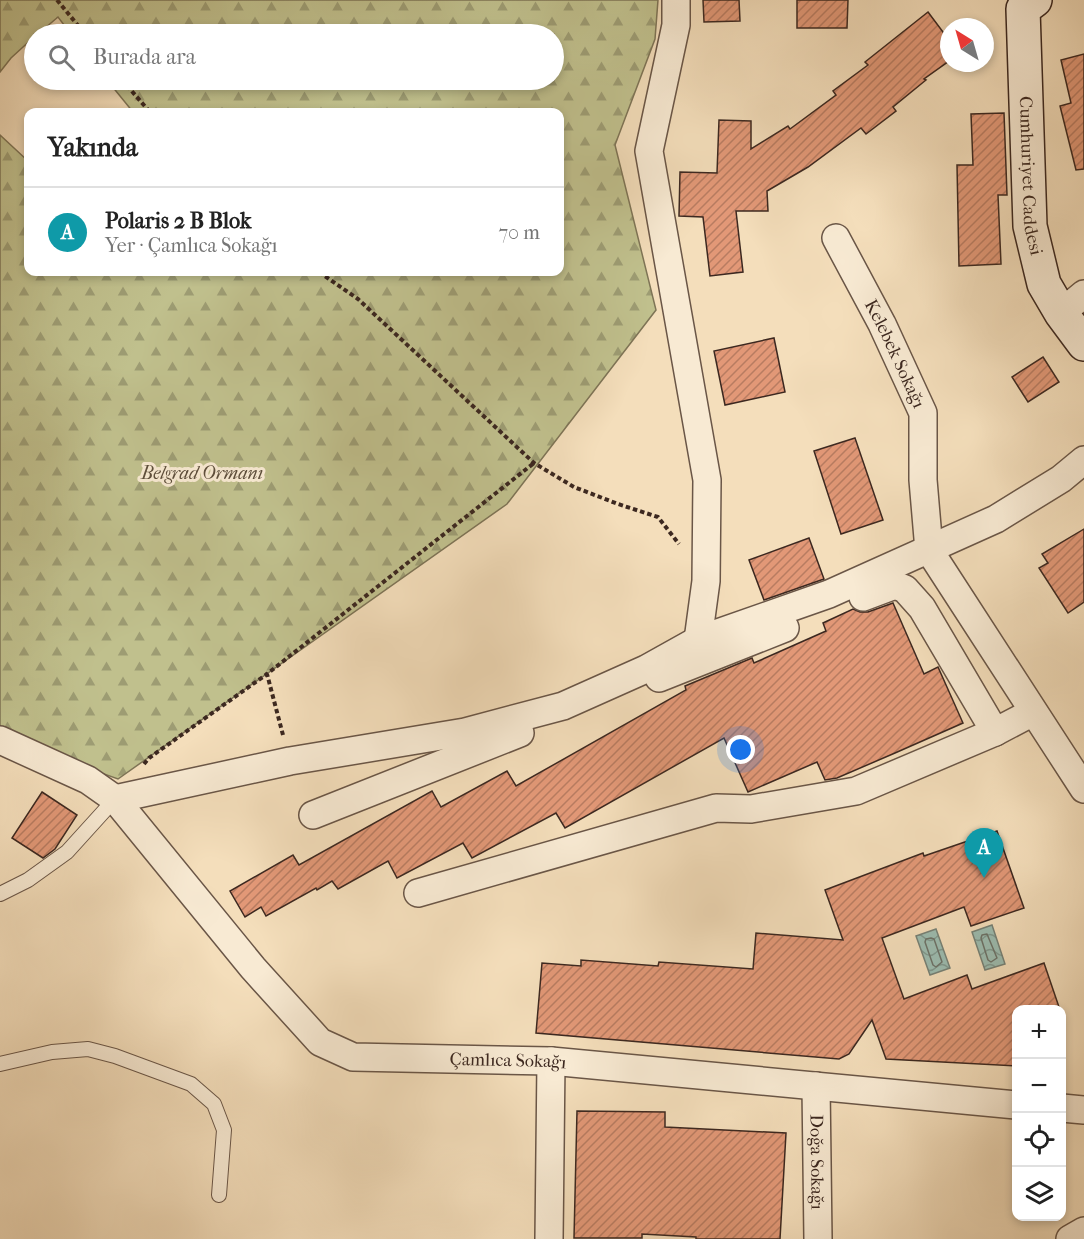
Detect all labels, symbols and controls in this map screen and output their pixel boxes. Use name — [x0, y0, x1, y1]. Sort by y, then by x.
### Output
north arrow — [940, 18, 994, 72]
search box — [24, 24, 564, 90]
icon: search — [45, 41, 78, 74]
text: Burada ara — [93, 44, 196, 70]
street label: Cumhuriyet Caddesi — [1015, 96, 1047, 258]
text: Yakında — [48, 132, 138, 163]
text: Polaris 2 B Blok — [105, 208, 251, 234]
text: A — [61, 221, 74, 244]
text: 70 m — [498, 221, 540, 244]
text: Yer · Çamlıca Sokağı — [105, 234, 277, 257]
street label: Kelebek Sokağı — [860, 296, 930, 412]
park label: Belgrad Ormanı — [140, 463, 263, 484]
your location — [726, 735, 755, 764]
pin: A — [964, 828, 1004, 878]
map controls — [1012, 1005, 1066, 1221]
button: + — [1012, 1005, 1066, 1059]
street label: Çamlıca Sokağı — [449, 1049, 568, 1073]
button: − — [1012, 1059, 1066, 1113]
button: locate — [1012, 1113, 1066, 1167]
street label: Doğa Sokağı — [805, 1114, 828, 1211]
button: layers — [1012, 1167, 1066, 1221]

